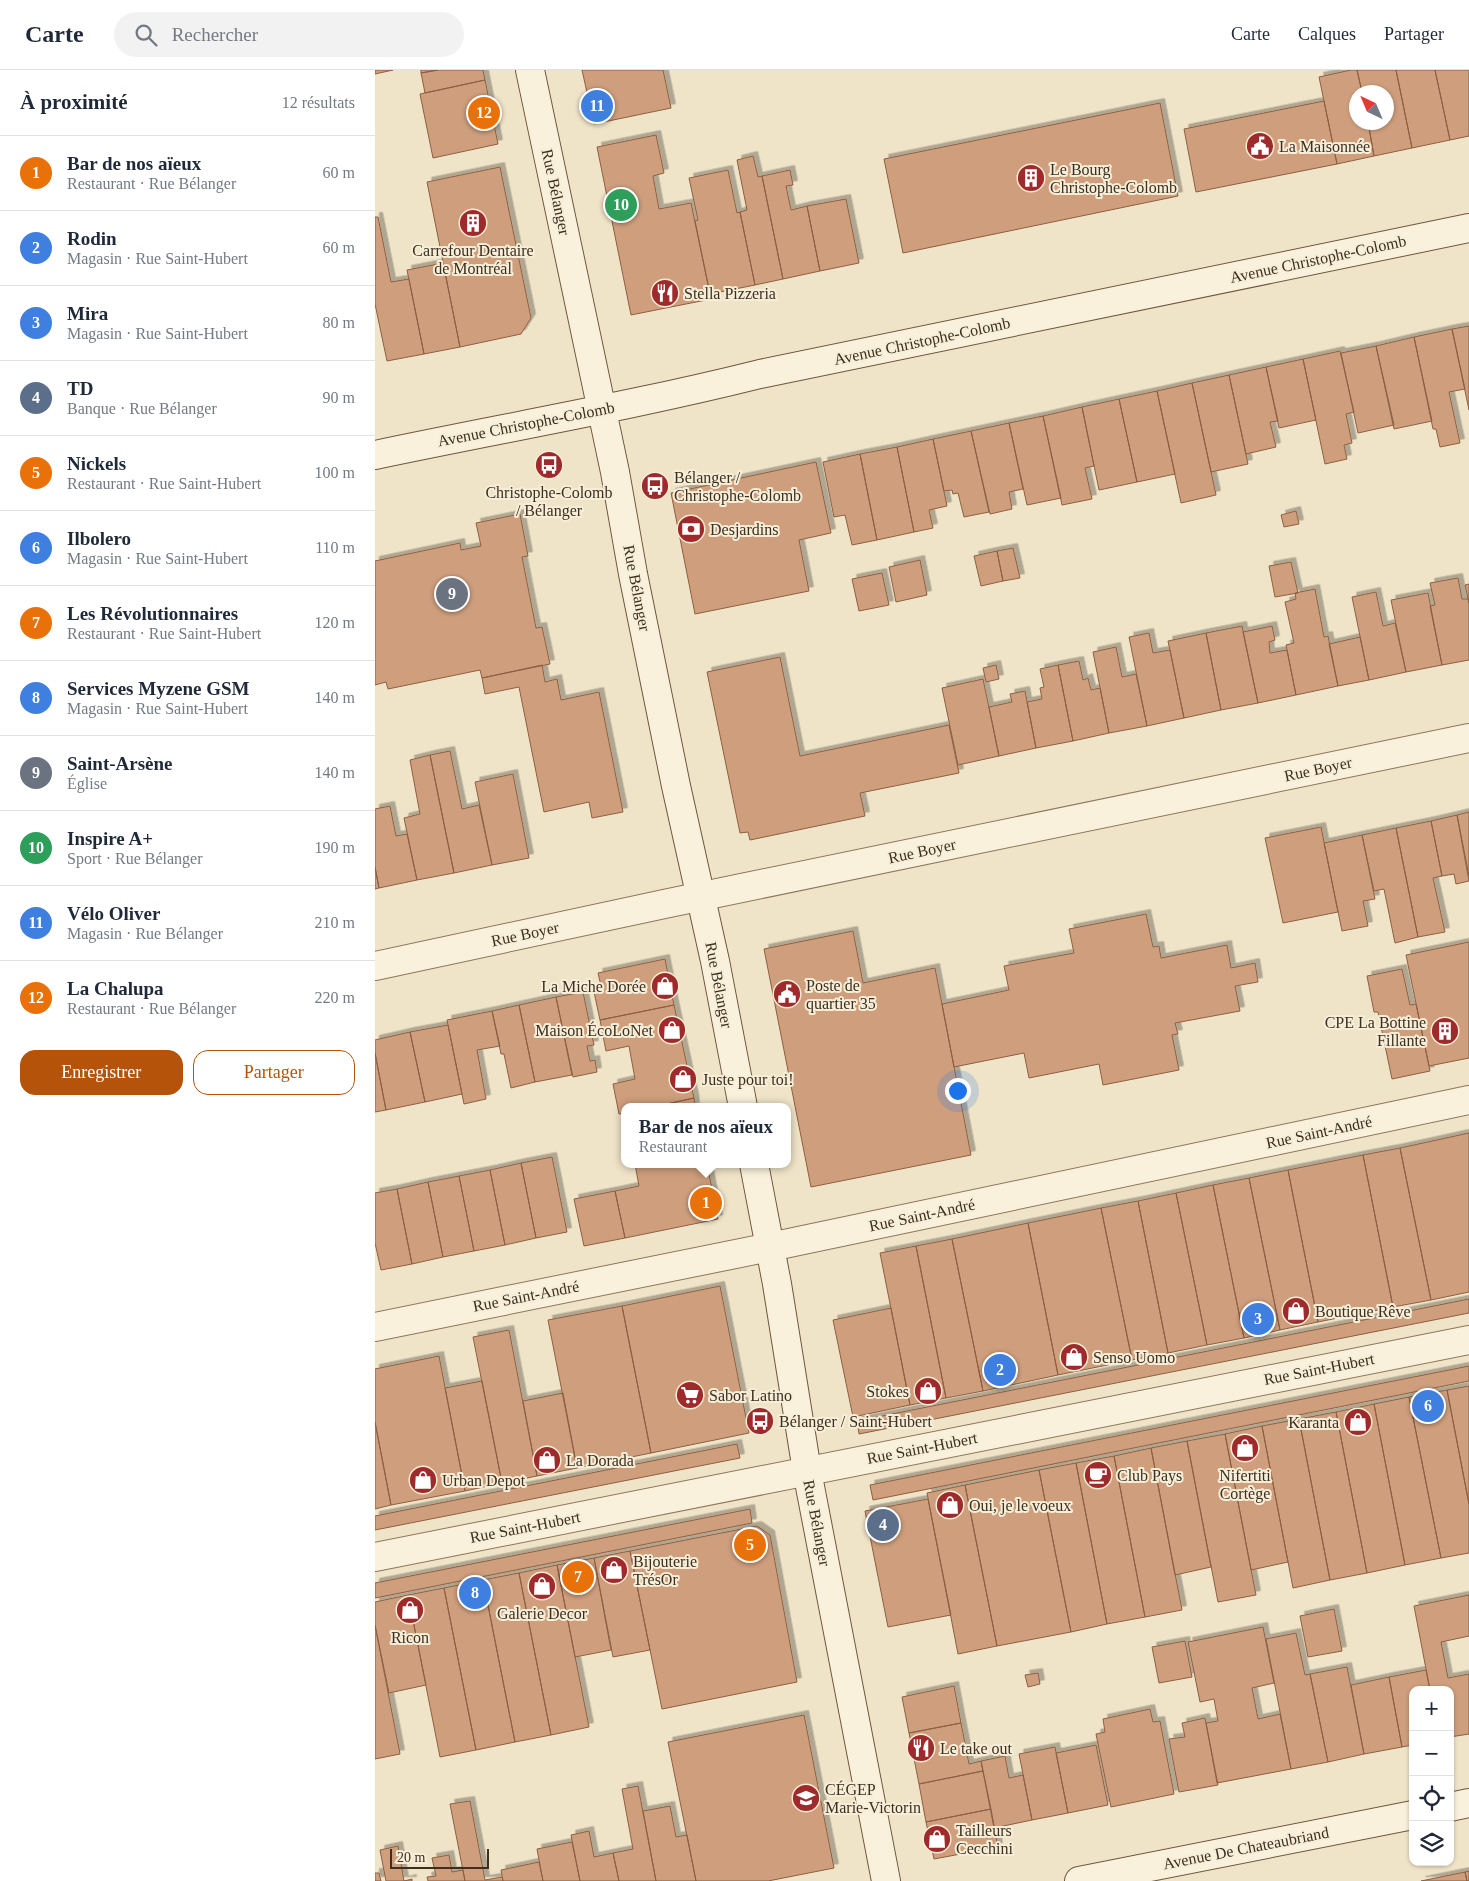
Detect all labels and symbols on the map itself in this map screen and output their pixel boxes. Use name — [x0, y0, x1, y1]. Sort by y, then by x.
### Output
north arrow — [1349, 85, 1394, 130]
pin: 11 — [581, 87, 613, 125]
pin: 12 — [468, 94, 500, 132]
public building icon: La Maisonnée — [1245, 131, 1275, 161]
place label: La Maisonnée — [1279, 138, 1370, 155]
street label: Rue Bélanger — [538, 147, 574, 237]
place label: Le Bourg Christophe-Colomb — [1050, 161, 1177, 197]
building icon: Le Bourg Christophe-Colomb — [1016, 163, 1046, 193]
pin: 10 — [605, 186, 637, 224]
building icon: Carrefour Dentaire de Montréal — [458, 208, 488, 238]
street label: Avenue Christophe-Colomb — [1228, 232, 1408, 287]
place label: Carrefour Dentaire de Montréal — [412, 242, 534, 277]
restaurant icon: Stella Pizzeria — [650, 278, 680, 308]
place label: Stella Pizzeria — [684, 285, 776, 302]
street label: Avenue Christophe-Colomb — [832, 314, 1012, 369]
street label: Avenue Christophe-Colomb — [436, 399, 616, 450]
bus stop icon: Christophe-Colomb / Bélanger — [534, 450, 564, 480]
place label: Bélanger / Christophe-Colomb — [674, 469, 801, 505]
bus stop icon: Bélanger / Christophe-Colomb — [640, 471, 670, 501]
place label: Christophe-Colomb / Bélanger — [485, 484, 613, 520]
bank icon: Desjardins — [676, 514, 706, 544]
place label: Desjardins — [710, 521, 778, 539]
street label: Rue Bélanger — [619, 543, 654, 633]
pin: 9 — [436, 575, 468, 613]
street label: Rue Boyer — [1283, 753, 1354, 785]
street label: Rue Boyer — [887, 835, 958, 867]
street label: Rue Boyer — [490, 918, 561, 950]
street label: Rue Bélanger — [701, 940, 736, 1030]
shop icon: La Miche Dorée — [650, 971, 680, 1001]
place label: Poste de quartier 35 — [806, 977, 876, 1013]
place label: La Miche Dorée — [541, 978, 646, 995]
public building icon: Poste de quartier 35 — [772, 979, 802, 1009]
place label: CPE La Bottine Fillante — [1325, 1014, 1426, 1049]
shop icon: Maison ÉcoLoNet — [657, 1015, 687, 1045]
building icon: CPE La Bottine Fillante — [1430, 1016, 1460, 1046]
place label: Maison ÉcoLoNet — [535, 1021, 654, 1039]
shop icon: Juste pour toi! — [668, 1064, 698, 1094]
place label: Juste pour toi! — [702, 1071, 794, 1089]
your location — [945, 1078, 971, 1104]
street label: Rue Saint-André — [1264, 1112, 1374, 1152]
pin: 1 — [690, 1184, 722, 1222]
street label: Rue Saint-André — [867, 1195, 977, 1235]
street label: Rue Saint-André — [471, 1277, 581, 1315]
shop icon: Boutique Rêve — [1281, 1296, 1311, 1326]
pin: 3 — [1242, 1300, 1274, 1338]
place label: Boutique Rêve — [1315, 1303, 1411, 1321]
shop icon: Senso Uomo — [1059, 1342, 1089, 1372]
place label: Senso Uomo — [1093, 1349, 1175, 1366]
street label: Rue Saint-Hubert — [1262, 1350, 1376, 1388]
pin: 2 — [984, 1351, 1016, 1389]
shop icon: Stokes — [913, 1376, 943, 1406]
supermarket icon: Sabor Latino — [675, 1380, 705, 1410]
place label: Stokes — [866, 1383, 909, 1400]
place label: Sabor Latino — [709, 1387, 792, 1404]
pin: 6 — [1412, 1387, 1444, 1425]
bus stop icon: Bélanger / Saint-Hubert — [745, 1406, 775, 1436]
shop icon: Karanta — [1343, 1407, 1373, 1437]
place label: Bélanger / Saint-Hubert — [779, 1413, 932, 1431]
place label: Karanta — [1288, 1414, 1339, 1431]
street label: Rue Saint-Hubert — [865, 1429, 979, 1467]
shop icon: Nifertiti Cortège — [1230, 1433, 1260, 1463]
shop icon: La Dorada — [532, 1445, 562, 1475]
place label: La Dorada — [566, 1452, 634, 1469]
cafe icon: Club Pays — [1083, 1460, 1113, 1490]
shop icon: Urban Depot — [408, 1465, 438, 1495]
place label: Club Pays — [1117, 1467, 1182, 1485]
place label: Nifertiti Cortège — [1219, 1467, 1271, 1503]
place label: Urban Depot — [442, 1472, 526, 1490]
street label: Rue Bélanger — [799, 1478, 834, 1568]
shop icon: Oui, je le voeux — [935, 1490, 965, 1520]
place label: Oui, je le voeux — [969, 1497, 1071, 1515]
pin: 4 — [867, 1506, 899, 1544]
street label: Rue Saint-Hubert — [468, 1508, 582, 1546]
pin: 5 — [734, 1526, 766, 1564]
place label: Bijouterie TrésOr — [633, 1553, 697, 1588]
shop icon: Bijouterie TrésOr — [599, 1555, 629, 1585]
pin: 7 — [562, 1558, 594, 1596]
shop icon: Galerie Decor — [527, 1571, 557, 1601]
pin: 8 — [459, 1574, 491, 1612]
shop icon: Ricon — [395, 1595, 425, 1625]
place label: Galerie Decor — [497, 1605, 588, 1622]
place label: Ricon — [391, 1629, 429, 1646]
restaurant icon: Le take out — [906, 1733, 936, 1763]
place label: Le take out — [940, 1740, 1013, 1757]
place label: CÉGEP Marie-Victorin — [825, 1780, 921, 1816]
school or university icon: CÉGEP Marie-Victorin — [791, 1783, 821, 1813]
place label: Tailleurs Cecchini — [956, 1822, 1013, 1857]
shop icon: Tailleurs Cecchini — [922, 1824, 952, 1854]
street label: Avenue De Chateaubriand — [1162, 1824, 1330, 1872]
scale bar — [390, 1846, 489, 1869]

